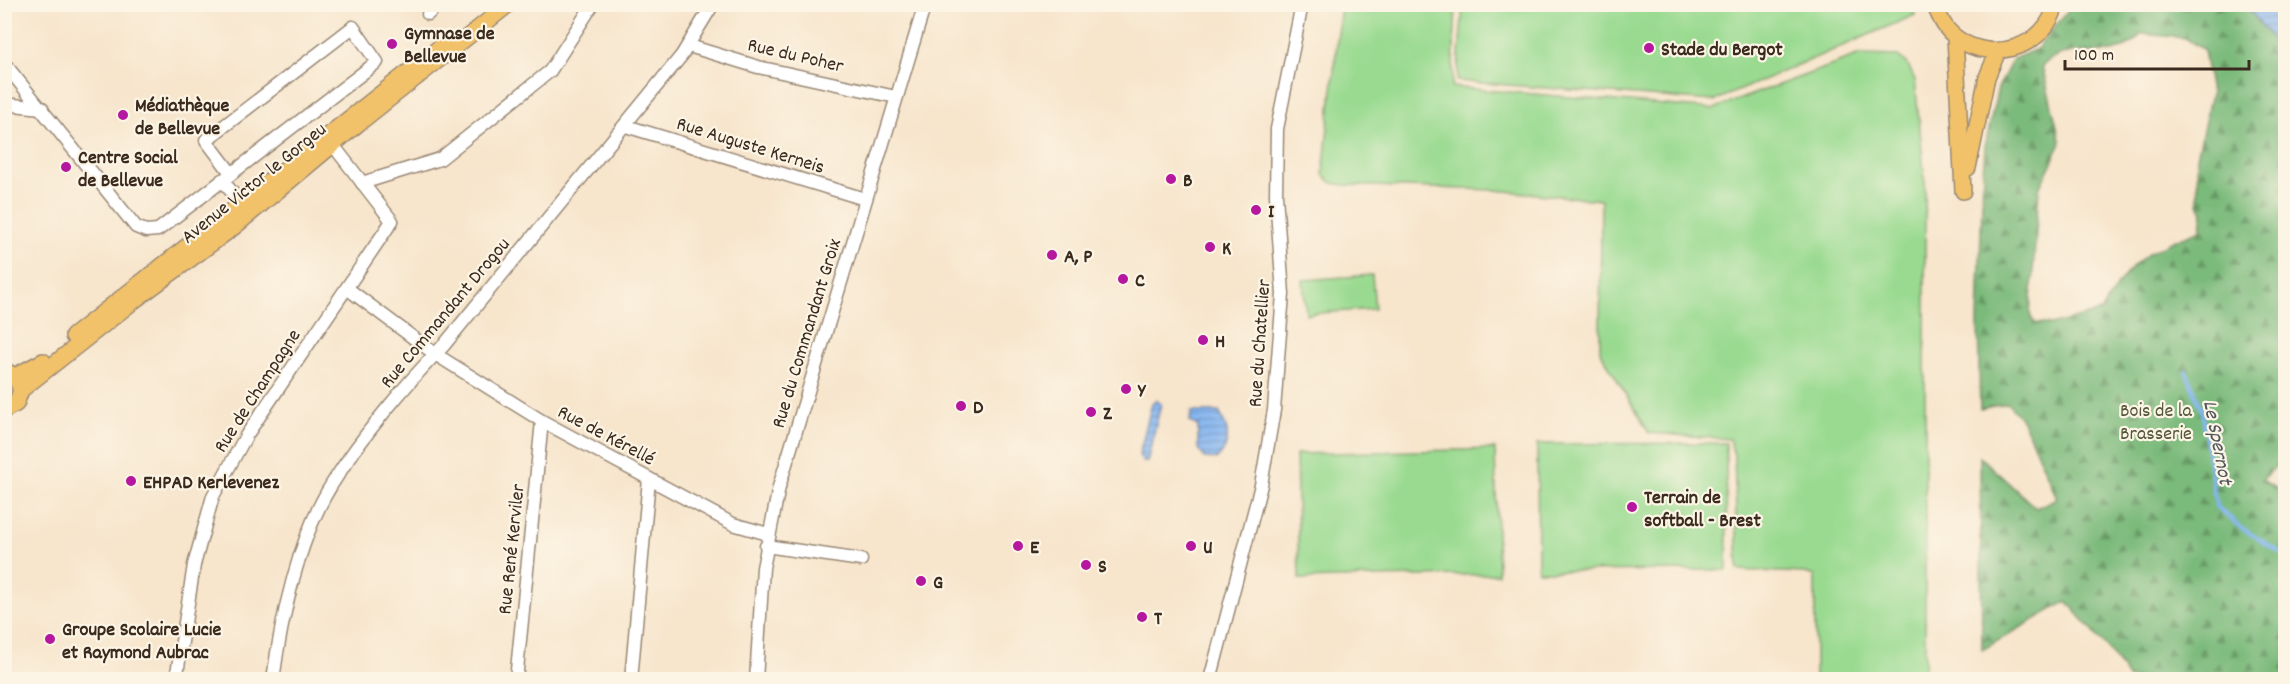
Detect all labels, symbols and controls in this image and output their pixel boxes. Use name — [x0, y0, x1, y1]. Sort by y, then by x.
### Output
place label: Gymnase de Bellevue — [404, 21, 495, 72]
street label: Rue du Poher — [745, 32, 847, 82]
scale bar — [2065, 33, 2250, 71]
marker: Gymnase de Bellevue — [385, 37, 399, 51]
place label: Stade du Bergot — [1661, 37, 1783, 65]
marker: Stade du Bergot — [1642, 41, 1656, 55]
text: 100 m — [2074, 44, 2114, 69]
place label: Médiathèque de Bellevue — [135, 93, 229, 144]
marker: Médiathèque de Bellevue — [116, 108, 130, 122]
street label: Rue Auguste Kerneis — [673, 111, 828, 183]
street label: Avenue Victor le Gorgeu — [176, 117, 334, 252]
place label: Centre Social de Bellevue — [78, 145, 178, 196]
marker: Centre Social de Bellevue — [59, 160, 73, 174]
place label: B — [1183, 168, 1192, 196]
marker: B — [1164, 172, 1178, 186]
place label: I — [1268, 199, 1275, 227]
marker: I — [1249, 203, 1263, 217]
street label: Rue Commandant Drogou — [375, 232, 518, 396]
street label: Rue du Commandant Groix — [766, 235, 850, 432]
place label: K — [1222, 236, 1232, 264]
marker: K — [1203, 240, 1217, 254]
place label: A, P — [1064, 244, 1092, 272]
marker: A, P — [1045, 248, 1059, 262]
place label: C — [1135, 268, 1145, 296]
marker: C — [1116, 272, 1130, 286]
street label: Rue du Chatellier — [1243, 278, 1279, 408]
street label: Rue de Champagne — [208, 324, 309, 459]
place label: H — [1215, 329, 1225, 357]
marker: H — [1196, 333, 1210, 347]
place label: Y — [1137, 378, 1147, 406]
marker: Y — [1119, 382, 1133, 396]
place label: D — [973, 395, 984, 423]
park label: Bois de la Brasserie — [2120, 398, 2193, 449]
water label: Le Spernot — [2193, 398, 2239, 490]
street label: Rue de Kérellé — [552, 399, 659, 474]
marker: D — [954, 399, 968, 413]
place label: Z — [1103, 401, 1113, 429]
marker: Z — [1084, 405, 1098, 419]
place label: EHPAD Kerlevenez — [143, 470, 279, 498]
marker: EHPAD Kerlevenez — [124, 474, 138, 488]
street label: Rue René Kerviler — [492, 482, 534, 616]
place label: Terrain de softball - Brest — [1644, 485, 1761, 536]
marker: Terrain de softball - Brest — [1625, 500, 1639, 514]
place label: E — [1030, 535, 1040, 563]
place label: U — [1203, 535, 1213, 563]
marker: E — [1011, 539, 1025, 553]
marker: U — [1184, 539, 1198, 553]
place label: S — [1098, 554, 1107, 582]
marker: S — [1079, 558, 1093, 572]
place label: G — [933, 570, 943, 598]
marker: G — [914, 574, 928, 588]
place label: T — [1154, 606, 1163, 634]
marker: T — [1135, 610, 1149, 624]
place label: Groupe Scolaire Lucie et Raymond Aubrac — [62, 617, 221, 668]
marker: Groupe Scolaire Lucie et Raymond Aubrac — [43, 632, 57, 646]

